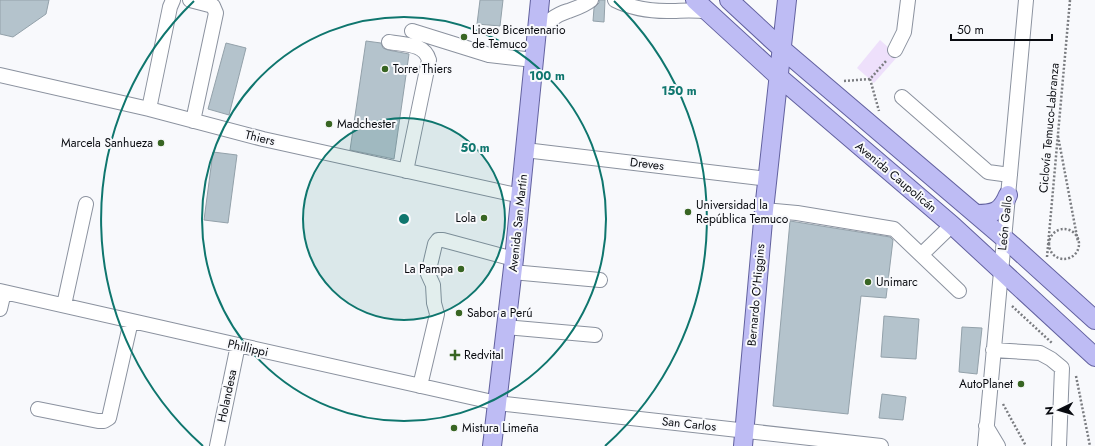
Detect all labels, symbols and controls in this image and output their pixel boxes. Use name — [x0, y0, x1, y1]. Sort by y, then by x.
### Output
scale bar — [951, 16, 1052, 42]
place label: Liceo Bicentenario de Temuco — [472, 21, 566, 53]
text: 50 m — [957, 21, 984, 39]
marker: Liceo Bicentenario de Temuco — [459, 32, 469, 42]
place label: Torre Thiers — [393, 60, 452, 78]
street label: Ciclovía Temuco-Labranza — [1034, 62, 1064, 194]
marker: Torre Thiers — [380, 64, 390, 74]
text: 100 m — [529, 67, 565, 85]
text: 150 m — [661, 82, 697, 100]
place label: Madchester — [337, 115, 396, 133]
marker: Madchester — [324, 119, 334, 129]
street label: Thiers — [243, 126, 277, 150]
place label: Marcela Sanhueza — [61, 134, 153, 152]
street label: Avenida Caupolicán — [851, 137, 941, 217]
marker: Marcela Sanhueza — [156, 138, 166, 148]
text: 50 m — [460, 139, 490, 157]
street label: Dreves — [629, 153, 665, 175]
street label: Avenida San Martín — [504, 173, 532, 273]
street label: León Gallo — [993, 194, 1017, 251]
place label: Universidad la República Temuco — [696, 196, 789, 228]
marker: Universidad la República Temuco — [683, 207, 693, 217]
place label: Lola — [456, 209, 476, 227]
centre of rings — [397, 212, 411, 226]
marker: Lola — [479, 213, 489, 223]
street label: Bernardo O'Higgins — [743, 243, 769, 347]
place label: La Pampa — [404, 260, 453, 278]
marker: La Pampa — [456, 264, 466, 274]
place label: Unimarc — [876, 273, 918, 291]
marker: Unimarc — [863, 277, 873, 287]
place label: Sabor a Perú — [467, 304, 533, 322]
marker: Sabor a Perú — [454, 308, 464, 318]
street label: Phillippi — [226, 335, 270, 361]
place label: Redvital — [464, 346, 504, 364]
marker: Redvital — [449, 349, 461, 361]
street label: Holandesa — [213, 368, 241, 424]
place label: AutoPlanet — [959, 375, 1013, 393]
marker: AutoPlanet — [1016, 379, 1026, 389]
north arrow — [1039, 390, 1079, 430]
text: N — [1041, 406, 1057, 416]
street label: San Carlos — [661, 412, 717, 436]
place label: Mistura Limeña — [462, 419, 539, 437]
marker: Mistura Limeña — [449, 423, 459, 433]

